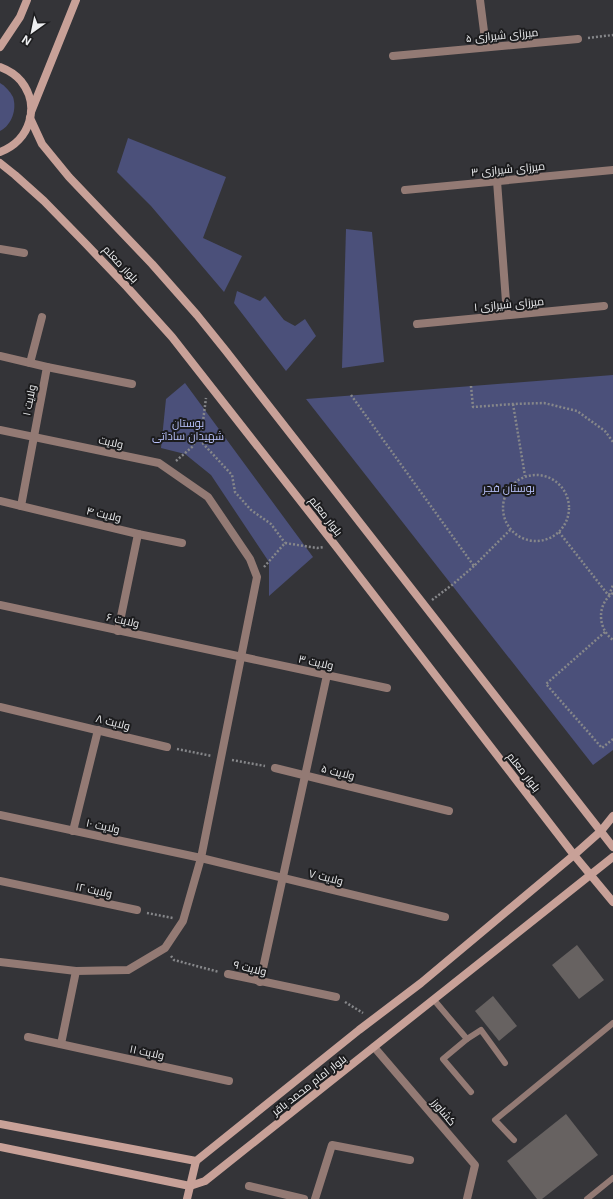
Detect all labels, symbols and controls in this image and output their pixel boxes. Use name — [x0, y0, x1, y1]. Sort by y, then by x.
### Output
north arrow — [12, 12, 52, 52]
street label: میرزای شیرازی ۵ — [465, 25, 539, 45]
text: N — [19, 32, 34, 49]
street label: میرزای شیرازی ۳ — [470, 159, 546, 179]
street label: بلوار معلم — [99, 242, 142, 286]
street label: میرزای شیرازی ۱ — [473, 294, 545, 314]
street label: ولایت ۱ — [19, 383, 39, 417]
park label: بوستان شهیدان ساداتی — [152, 416, 224, 443]
street label: ولایت — [97, 433, 125, 451]
park label: بوستان فجر — [482, 481, 535, 495]
street label: بلوار معلم — [305, 493, 346, 539]
street label: ولایت ۴ — [85, 503, 123, 525]
street label: ولایت ۶ — [105, 610, 141, 630]
street label: ولایت ۳ — [297, 651, 335, 673]
street label: ولایت ۸ — [94, 711, 132, 733]
street label: بلوار معلم — [503, 749, 544, 795]
street label: ولایت ۵ — [320, 761, 356, 783]
street label: ولایت ۱۰ — [85, 816, 121, 836]
street label: ولایت ۷ — [307, 866, 345, 888]
street label: ولایت ۱۲ — [74, 879, 114, 901]
street label: ولایت ۹ — [232, 957, 268, 979]
street label: ولایت ۱۱ — [128, 1042, 166, 1062]
street label: بلوار امام محمد باقر — [268, 1051, 350, 1120]
street label: کشاورز — [428, 1095, 460, 1129]

